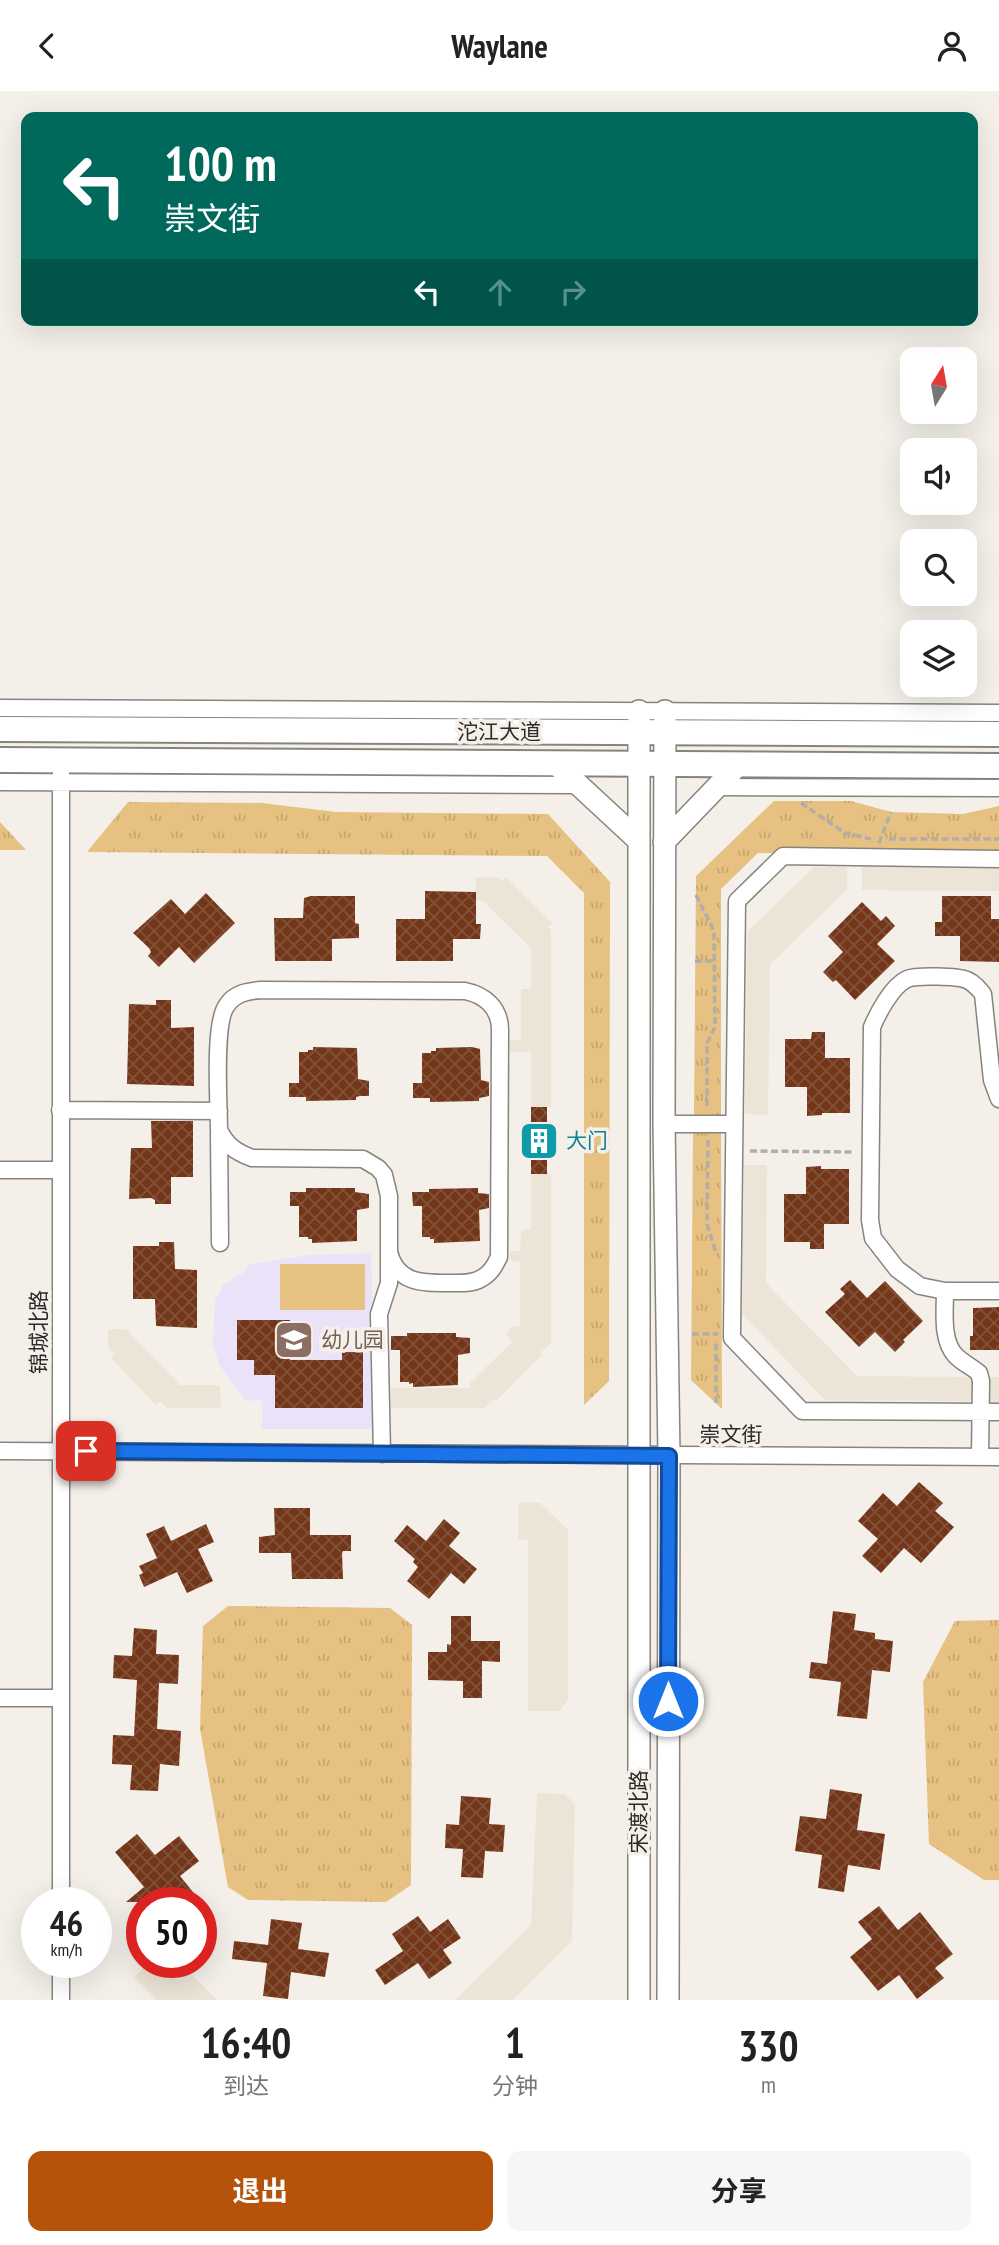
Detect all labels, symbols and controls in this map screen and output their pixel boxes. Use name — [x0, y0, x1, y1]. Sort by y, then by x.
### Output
text: Waylane — [451, 25, 548, 67]
icon: back — [28, 27, 66, 65]
icon: person — [933, 27, 971, 65]
text: 100 m — [164, 131, 277, 195]
icon: left — [49, 140, 140, 231]
text: 崇文街 — [164, 197, 260, 239]
icon: left — [408, 273, 446, 311]
icon: ahead — [481, 273, 519, 311]
icon: right — [554, 273, 592, 311]
north arrow — [900, 347, 976, 423]
map controls — [900, 347, 977, 697]
button: sound — [900, 438, 977, 515]
button: search — [900, 529, 977, 606]
button: layers — [900, 620, 977, 697]
street label: 沱江大道 — [457, 718, 541, 745]
building icon: 大门 — [518, 1120, 560, 1162]
place label: 大门 — [566, 1127, 608, 1154]
street label: 锦城北路 — [25, 1290, 52, 1374]
school or university icon: 幼儿园 — [273, 1319, 315, 1361]
place label: 幼儿园 — [321, 1326, 384, 1353]
pin — [56, 1421, 116, 1481]
street label: 崇文街 — [700, 1421, 763, 1448]
icon: arrive — [67, 1432, 105, 1470]
position arrow — [631, 1664, 705, 1738]
street label: 宋渡北路 — [625, 1770, 652, 1854]
speed limit sign: 50 — [126, 1887, 217, 1978]
text: 46 — [50, 1900, 83, 1946]
text: km/h — [51, 1938, 82, 1961]
text: 16:40 — [200, 2015, 291, 2070]
text: 1 — [505, 2015, 525, 2070]
text: 330 — [738, 2018, 799, 2073]
text: m — [761, 2070, 776, 2099]
text: 到达 — [223, 2071, 269, 2100]
text: 分钟 — [492, 2071, 538, 2100]
button: 退出 — [28, 2151, 493, 2231]
button: 分享 — [507, 2151, 971, 2231]

